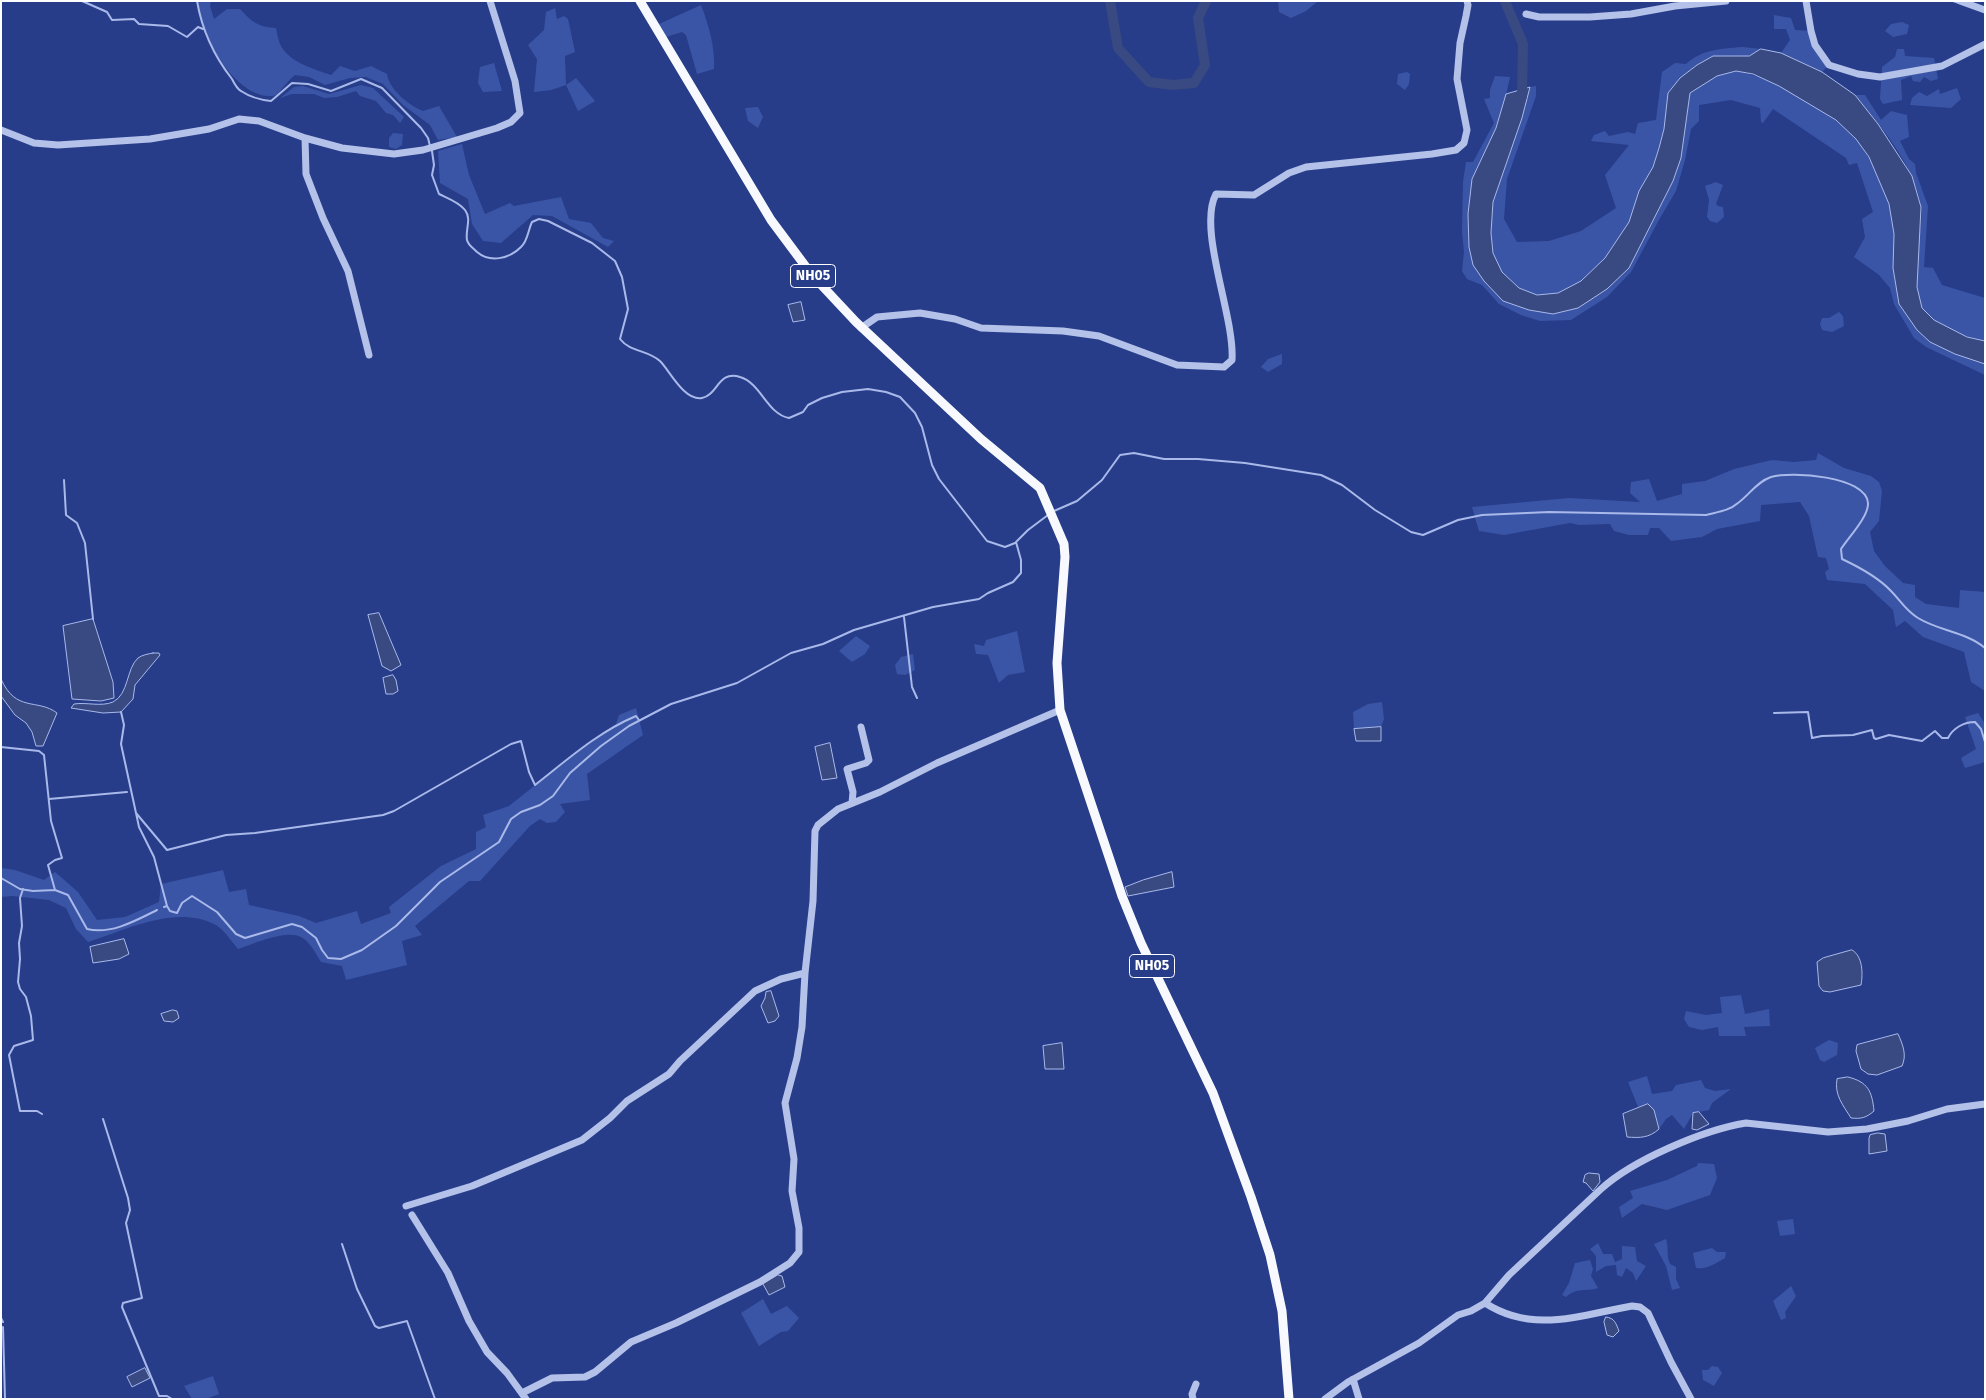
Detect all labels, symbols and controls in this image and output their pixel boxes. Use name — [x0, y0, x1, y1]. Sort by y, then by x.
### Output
road number: NH05 — [790, 264, 836, 288]
road number: NH05 — [1130, 954, 1174, 978]

